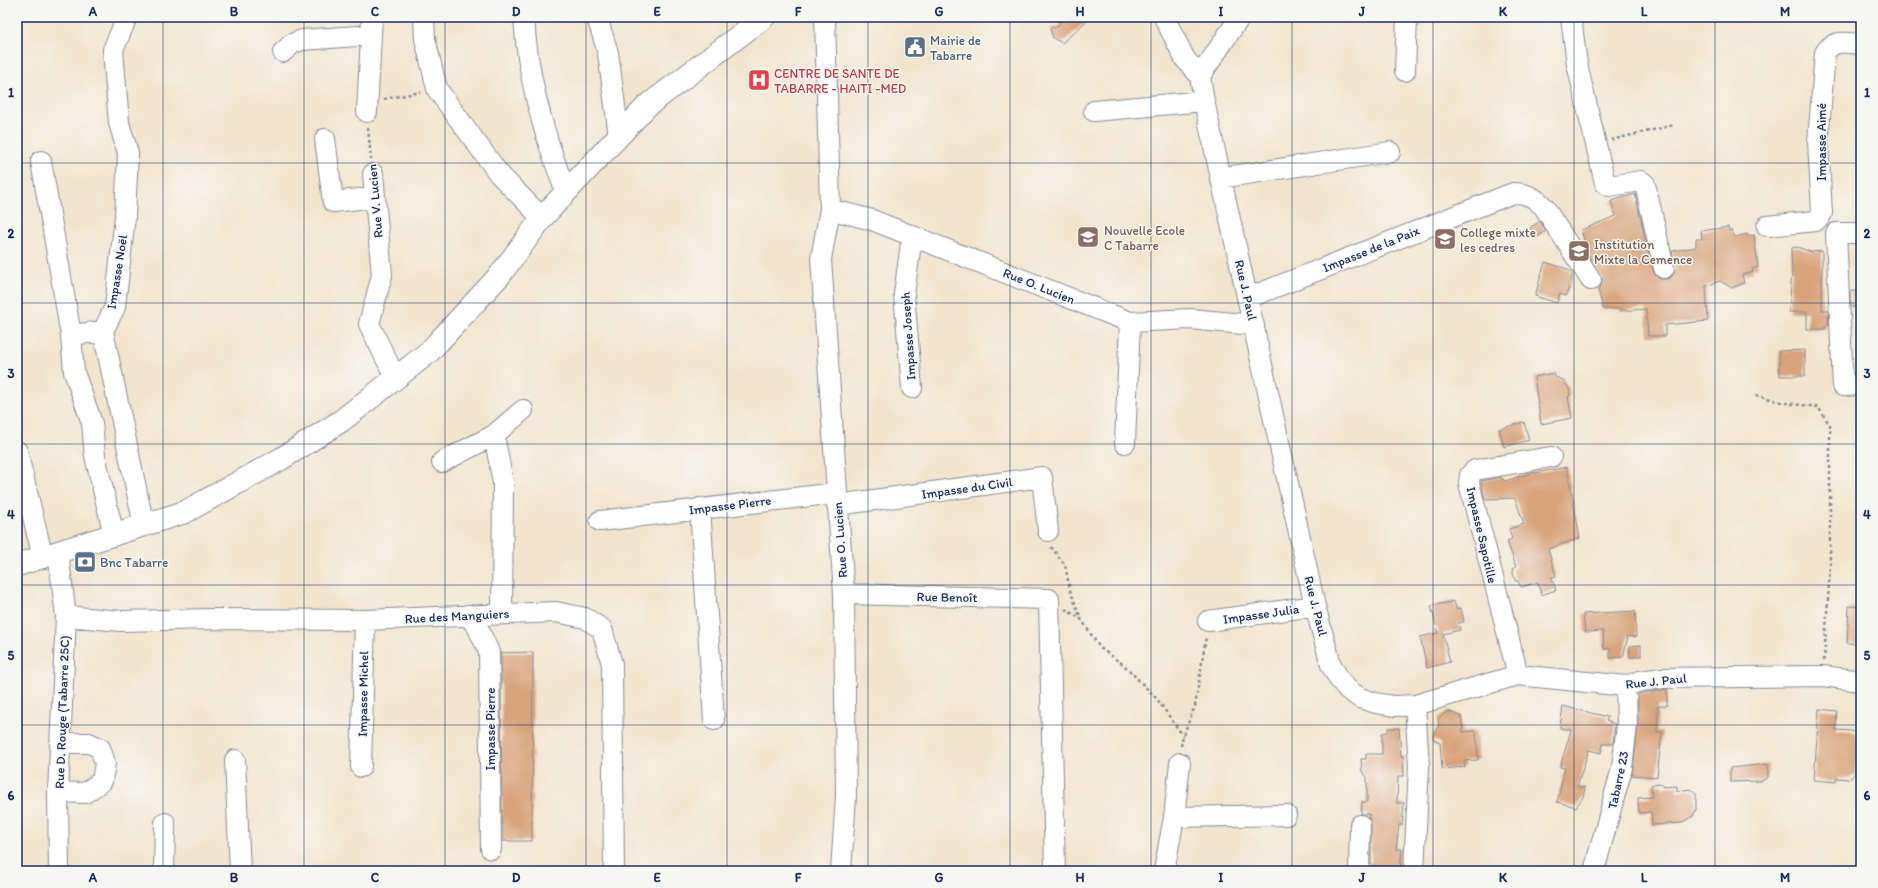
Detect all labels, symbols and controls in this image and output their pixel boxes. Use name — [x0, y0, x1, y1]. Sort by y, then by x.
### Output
text: A — [88, 4, 98, 19]
text: B — [230, 4, 239, 19]
text: C — [371, 4, 380, 19]
text: D — [512, 4, 521, 19]
text: E — [653, 4, 661, 19]
text: F — [795, 4, 802, 19]
text: G — [935, 4, 944, 19]
text: H — [1076, 4, 1085, 19]
text: I — [1219, 4, 1224, 19]
text: J — [1358, 4, 1366, 19]
text: K — [1499, 4, 1508, 19]
text: L — [1641, 4, 1648, 19]
text: M — [1780, 4, 1790, 19]
place label: Mairie de Tabarre — [930, 33, 981, 63]
public building icon: Mairie de Tabarre — [902, 34, 928, 60]
place label: CENTRE DE SANTE DE TABARRE - HAITI -MED — [774, 66, 906, 96]
hospital icon: CENTRE DE SANTE DE TABARRE - HAITI -MED — [746, 67, 772, 93]
text: 1 — [8, 85, 14, 100]
text: 1 — [1864, 85, 1870, 100]
street label: Impasse Aimé — [1814, 103, 1829, 181]
street label: Rue V. Lucien — [364, 163, 386, 239]
place label: Nouvelle Ecole C Tabarre — [1104, 223, 1185, 253]
street label: Impasse de la Paix — [1321, 223, 1422, 275]
school or university icon: Nouvelle Ecole C Tabarre — [1075, 224, 1101, 250]
place label: College mixte les cedres — [1460, 225, 1536, 255]
text: 2 — [8, 226, 15, 241]
school or university icon: College mixte les cedres — [1432, 226, 1458, 252]
text: 2 — [1864, 226, 1871, 241]
street label: Impasse Noël — [104, 233, 130, 310]
place label: Institution Mixte la Cemence — [1594, 237, 1692, 267]
school or university icon: Institution Mixte la Cemence — [1566, 238, 1592, 264]
street label: Rue J. Paul — [1232, 258, 1260, 322]
street label: Rue O. Lucien — [1001, 265, 1077, 307]
street label: Impasse Joseph — [897, 291, 919, 381]
text: 3 — [7, 366, 15, 381]
text: 3 — [1863, 366, 1871, 381]
street label: Impasse du Civil — [921, 474, 1014, 502]
street label: Impasse Sapotille — [1464, 485, 1500, 585]
street label: Impasse Pierre — [688, 493, 772, 517]
street label: Rue O. Lucien — [830, 501, 850, 578]
text: 4 — [7, 507, 15, 522]
text: 4 — [1863, 507, 1871, 522]
bank icon: Bnc Tabarre — [72, 549, 98, 575]
place label: Bnc Tabarre — [100, 555, 168, 570]
street label: Rue J. Paul — [1301, 574, 1331, 638]
street label: Rue Benoît — [916, 589, 978, 605]
street label: Impasse Julia — [1222, 601, 1301, 627]
street label: Rue des Manguiers — [404, 606, 510, 626]
street label: Rue D. Rouge (Tabarre 25C) — [52, 635, 72, 789]
text: 5 — [8, 648, 15, 663]
text: 5 — [1864, 648, 1871, 663]
street label: Impasse Michel — [355, 651, 371, 737]
street label: Rue J. Paul — [1625, 670, 1688, 692]
street label: Impasse Pierre — [483, 688, 498, 770]
street label: Tabarre 23 — [1605, 750, 1631, 810]
text: 6 — [8, 788, 15, 803]
text: 6 — [1864, 788, 1871, 803]
text: A — [88, 870, 98, 885]
text: B — [230, 870, 239, 885]
text: C — [371, 870, 380, 885]
text: D — [512, 870, 521, 885]
text: E — [653, 870, 661, 885]
text: F — [795, 870, 802, 885]
text: G — [935, 870, 944, 885]
text: H — [1076, 870, 1085, 885]
text: I — [1219, 870, 1224, 885]
text: J — [1358, 870, 1366, 885]
text: K — [1499, 870, 1508, 885]
text: L — [1641, 870, 1648, 885]
text: M — [1780, 870, 1790, 885]

